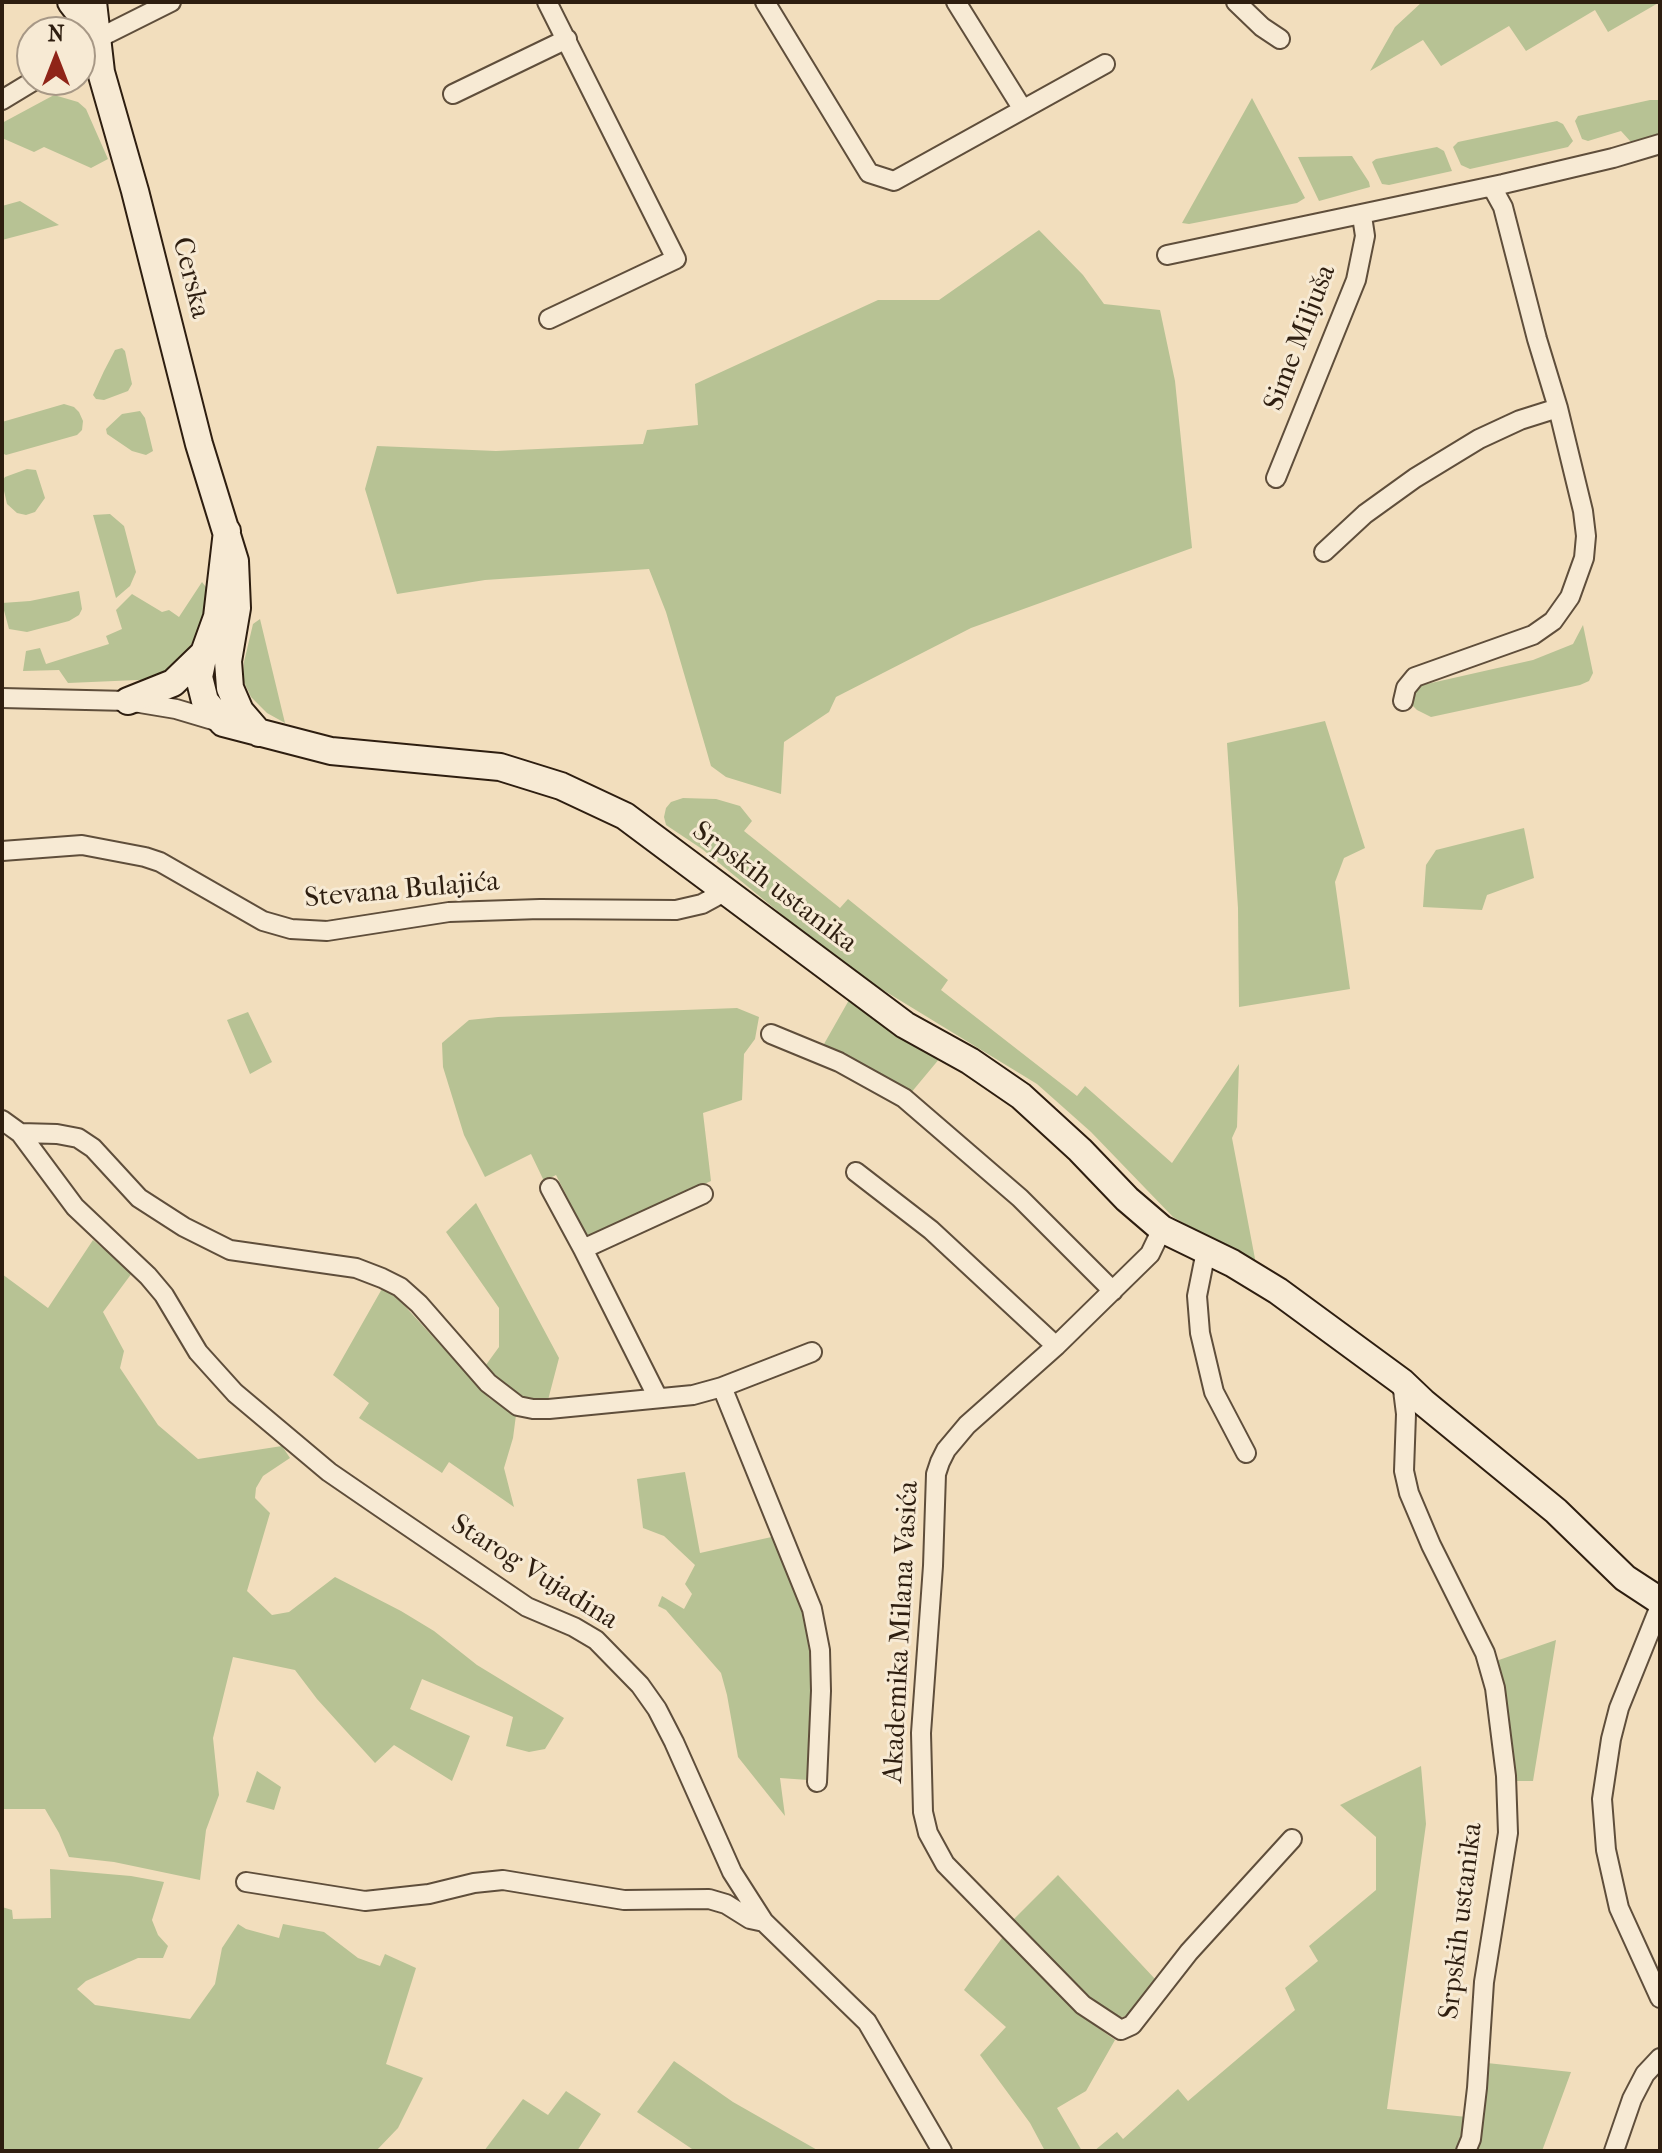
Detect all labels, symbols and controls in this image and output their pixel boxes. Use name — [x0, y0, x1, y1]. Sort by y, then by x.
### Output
north arrow — [16, 16, 96, 96]
text: N — [48, 21, 64, 47]
street label: Cerska — [164, 234, 216, 322]
street label: Sime Miljuša — [1258, 260, 1344, 416]
street label: Srpskih ustanika — [685, 815, 863, 961]
street label: Stevana Bulajića — [303, 866, 501, 916]
street label: Akademika Milana Vasića — [877, 1480, 927, 1784]
street label: Starog Vujadina — [444, 1508, 624, 1638]
street label: Srpskih ustanika — [1433, 1821, 1491, 2021]

